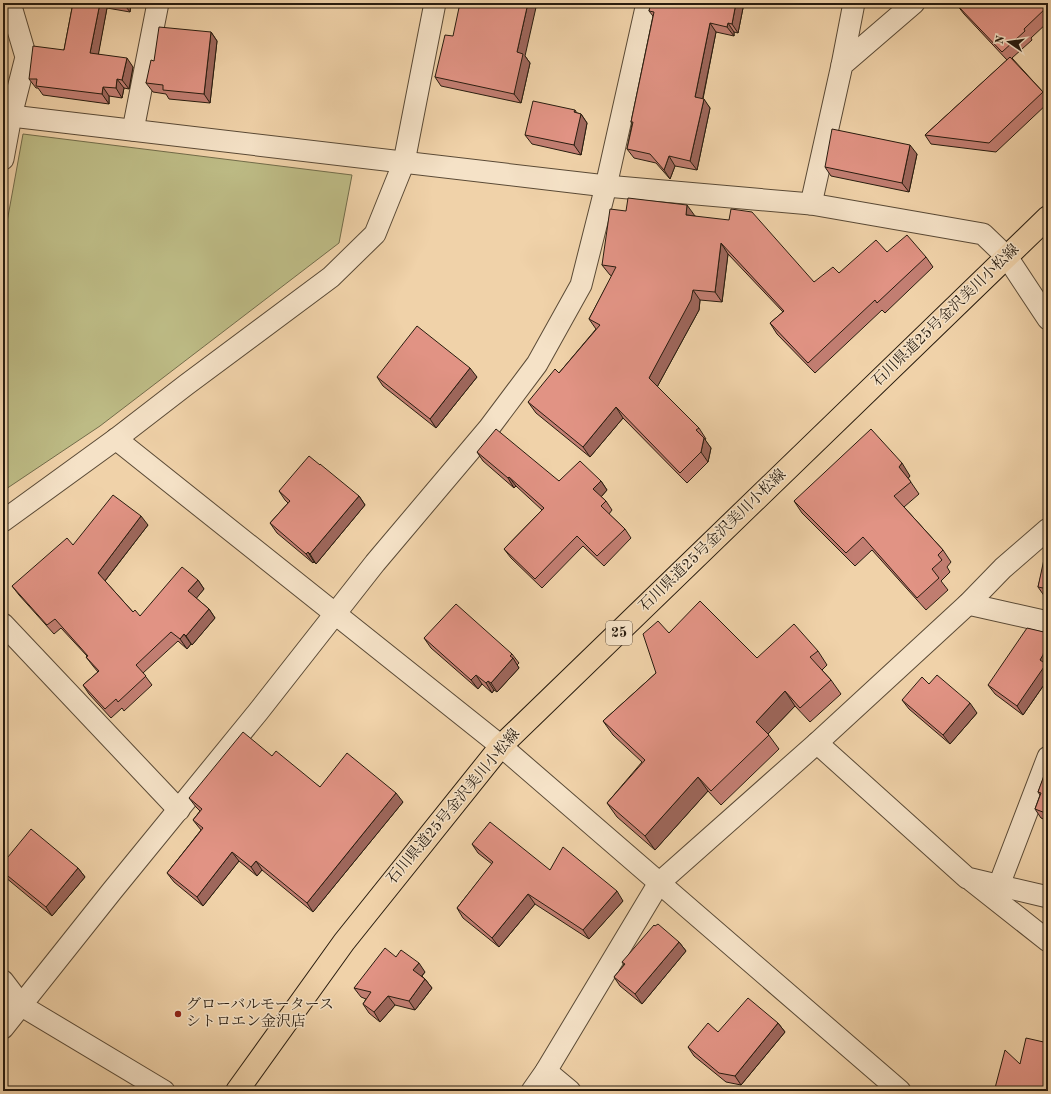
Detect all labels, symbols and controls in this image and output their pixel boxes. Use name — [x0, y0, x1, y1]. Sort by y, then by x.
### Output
north arrow — [989, 22, 1029, 62]
text: N — [994, 34, 1007, 45]
street label: 石川県道25号金沢美川小松線 — [868, 241, 1022, 390]
street label: 石川県道25号金沢美川小松線 — [635, 466, 789, 615]
road number: 25 — [606, 621, 632, 645]
street label: 石川県道25号金沢美川小松線 — [383, 725, 523, 887]
place label: グローバルモータース シトロエン金沢店 — [186, 996, 334, 1030]
marker: グローバルモータース シトロエン金沢店 — [173, 1009, 183, 1019]

